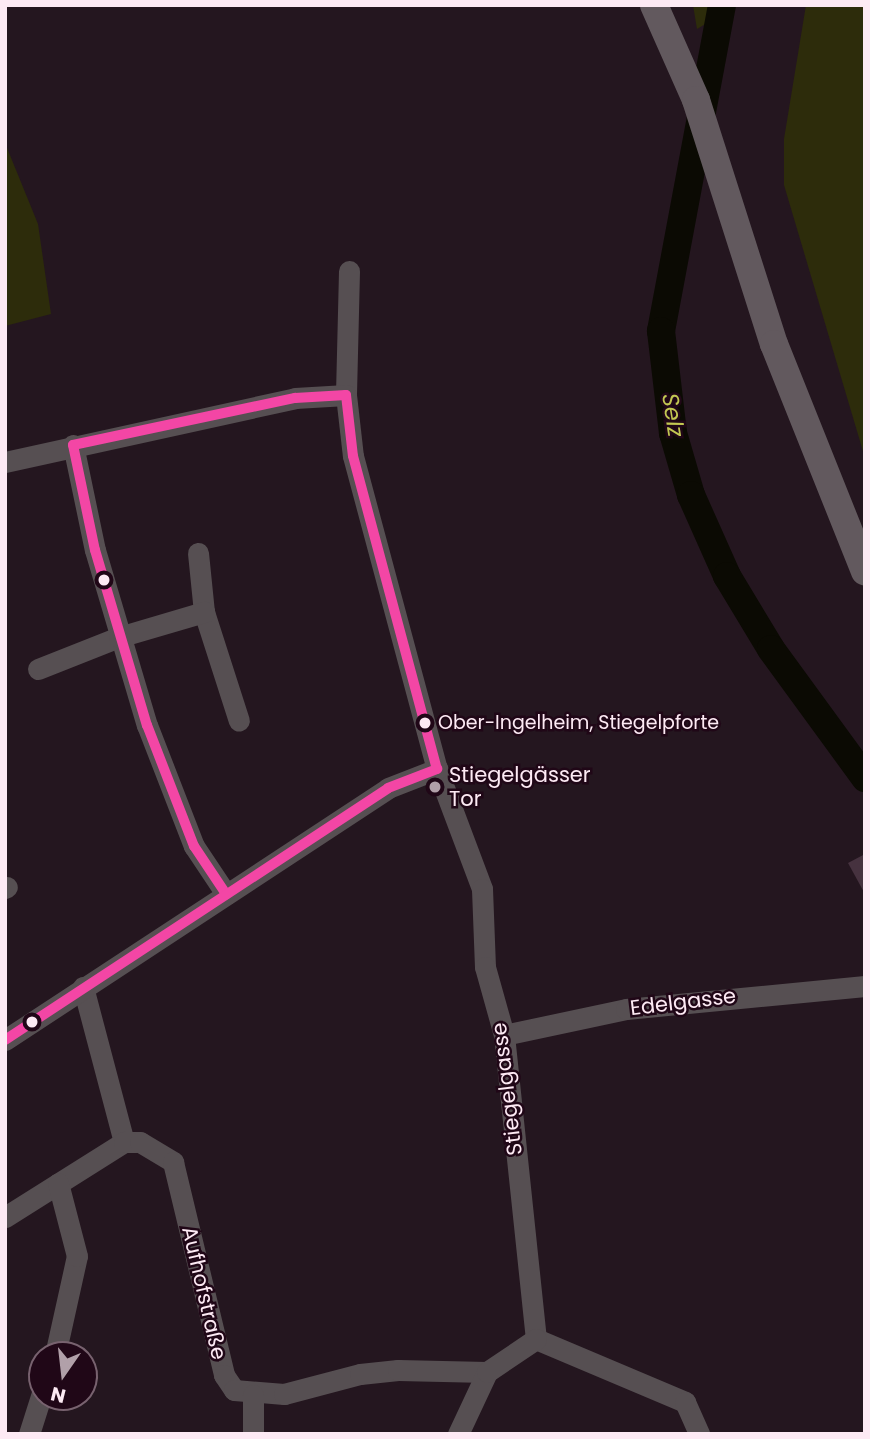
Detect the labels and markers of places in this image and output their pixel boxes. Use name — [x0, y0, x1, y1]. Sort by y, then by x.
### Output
unlabelled marker — [97, 573, 111, 587]
place label: Ober-Ingelheim, Stiegelpforte — [438, 712, 719, 734]
marker: Ober-Ingelheim, Stiegelpforte — [418, 716, 432, 730]
place label: Stiegelgässer Tor — [449, 762, 591, 812]
marker: Stiegelgässer Tor — [427, 779, 443, 795]
unlabelled marker — [25, 1015, 39, 1029]

